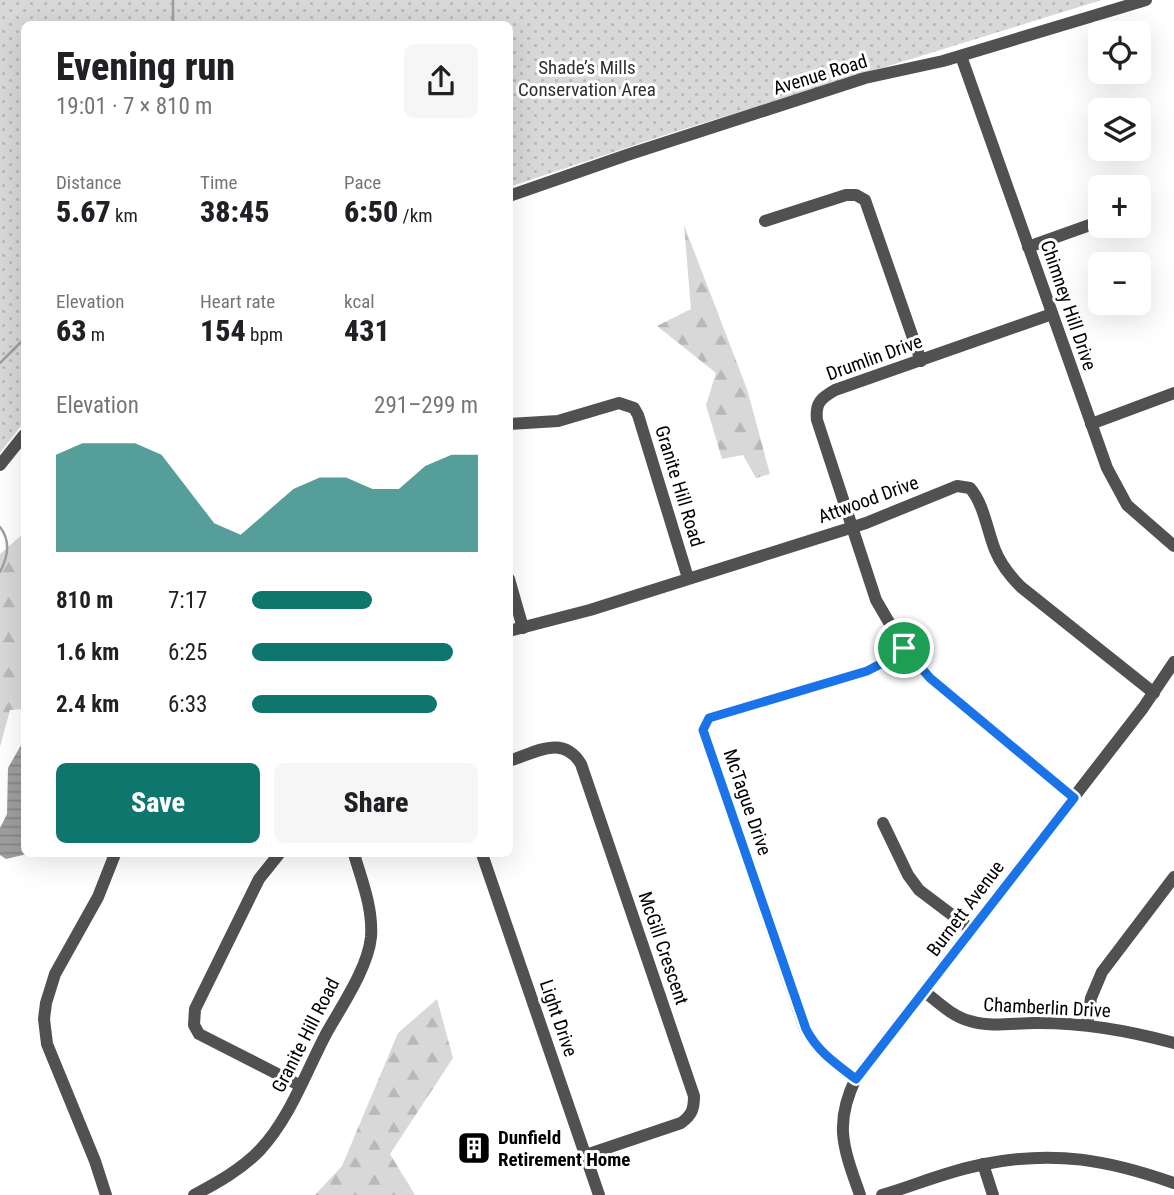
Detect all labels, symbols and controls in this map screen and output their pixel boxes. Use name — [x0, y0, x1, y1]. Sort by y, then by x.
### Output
map controls — [1088, 21, 1151, 315]
button: locate — [1088, 21, 1151, 84]
button: share — [404, 44, 478, 118]
text: Evening run — [56, 45, 235, 89]
street label: Avenue Road — [770, 49, 870, 100]
park label: Shade’s Mills Conservation Area — [518, 56, 656, 101]
text: 19:01 · 7 × 810 m — [56, 93, 212, 120]
button: layers — [1088, 98, 1151, 161]
text: Distance — [56, 171, 121, 194]
text: Time — [200, 171, 237, 194]
text: Pace — [344, 171, 381, 194]
button: + — [1088, 175, 1151, 238]
text: 5.67 — [56, 194, 111, 229]
text: 38:45 — [200, 194, 269, 229]
text: 6:50 — [344, 194, 398, 229]
text: km — [111, 204, 138, 227]
text: /km — [398, 204, 433, 227]
street label: Chimney Hill Drive — [1036, 237, 1102, 373]
button: − — [1088, 252, 1151, 315]
text: Elevation — [56, 290, 124, 313]
text: Heart rate — [200, 290, 275, 313]
text: kcal — [344, 290, 375, 313]
text: 63 — [56, 313, 87, 348]
text: 154 — [200, 313, 246, 348]
text: 431 — [344, 313, 390, 348]
text: m — [87, 323, 105, 346]
text: bpm — [246, 323, 283, 346]
street label: Drumlin Drive — [823, 329, 925, 385]
text: Elevation — [56, 392, 139, 419]
text: 291–299 m — [374, 392, 478, 419]
street label: Granite Hill Road — [650, 423, 709, 550]
street label: Attwood Drive — [815, 471, 922, 528]
text: 810 m — [56, 587, 113, 614]
text: 7:17 — [168, 587, 207, 614]
pin — [874, 618, 934, 678]
icon: arrive — [885, 629, 923, 667]
text: 1.6 km — [56, 639, 119, 666]
text: 6:25 — [168, 639, 207, 666]
text: 2.4 km — [56, 691, 119, 718]
text: 6:33 — [168, 691, 207, 718]
street label: McTague Drive — [719, 746, 776, 858]
button: Save — [56, 763, 260, 843]
button: Share — [274, 763, 478, 843]
street label: Burnett Avenue — [922, 856, 1009, 961]
street label: McGill Crescent — [633, 889, 694, 1008]
street label: Granite Hill Road — [267, 974, 344, 1096]
street label: Light Drive — [535, 977, 582, 1060]
street label: Chamberlin Drive — [983, 993, 1111, 1022]
place label: Dunfield Retirement Home — [498, 1126, 630, 1171]
building icon: Dunfield Retirement Home — [455, 1129, 493, 1167]

